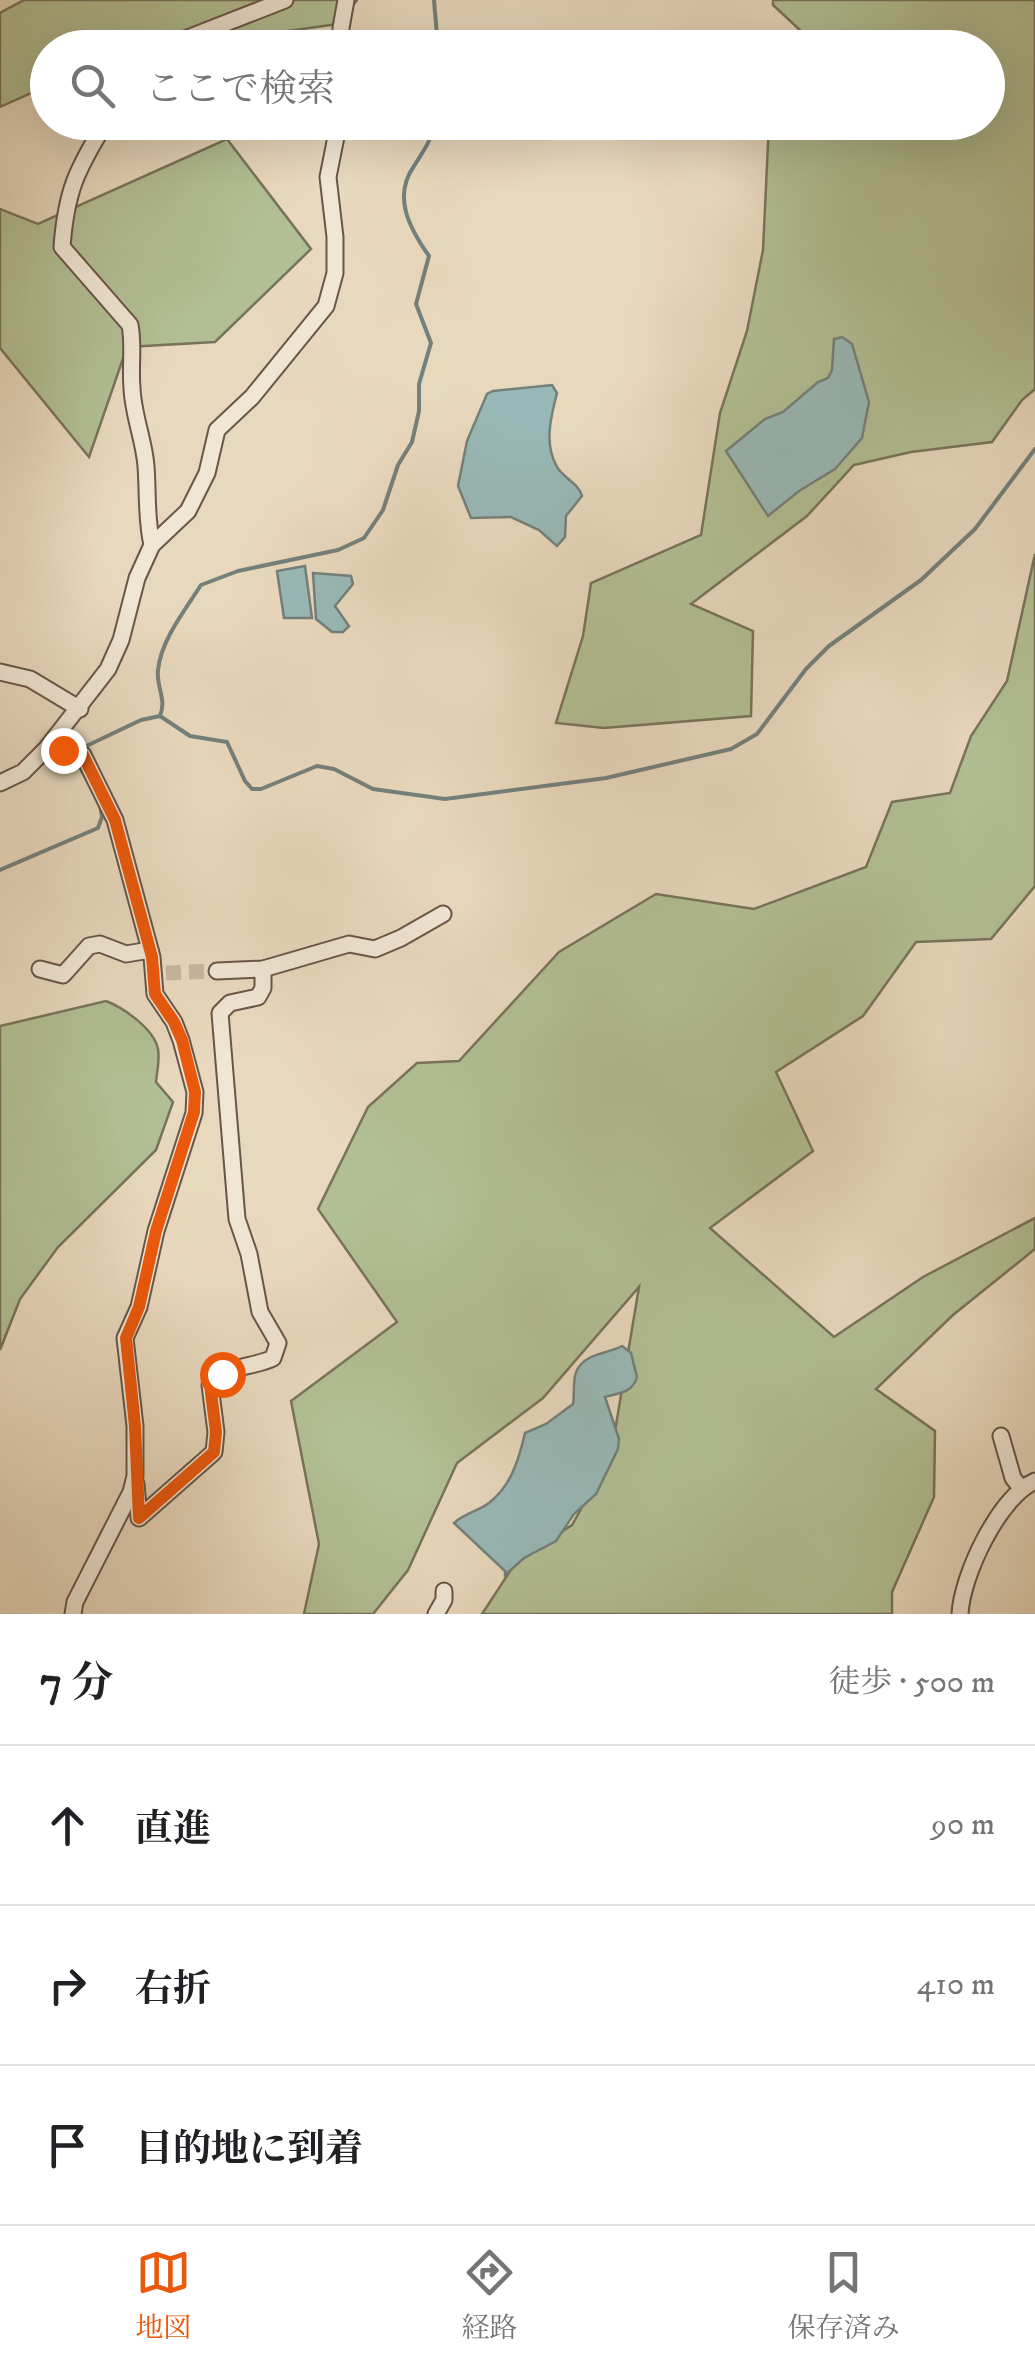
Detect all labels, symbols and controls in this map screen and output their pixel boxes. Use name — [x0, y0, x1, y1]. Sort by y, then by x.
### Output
search box — [30, 30, 1005, 140]
icon: search — [65, 58, 120, 113]
text: ここで検索 — [145, 66, 335, 114]
route end — [41, 728, 87, 774]
route start — [200, 1352, 246, 1398]
text: 7 分 — [40, 1658, 113, 1710]
text: 徒歩 · 500 m — [828, 1663, 995, 1703]
icon: ahead — [40, 1798, 95, 1853]
text: 90 m — [931, 1805, 995, 1845]
text: 直進 — [135, 1806, 211, 1854]
icon: right — [40, 1958, 95, 2013]
text: 410 m — [917, 1965, 995, 2005]
text: 右折 — [135, 1966, 211, 2014]
icon: arrive — [40, 2118, 95, 2173]
text: 目的地に到着 — [135, 2126, 363, 2174]
tab: 地図 — [135, 2245, 191, 2346]
tab: 経路 — [461, 2245, 518, 2346]
tab: 保存済み — [788, 2245, 900, 2346]

